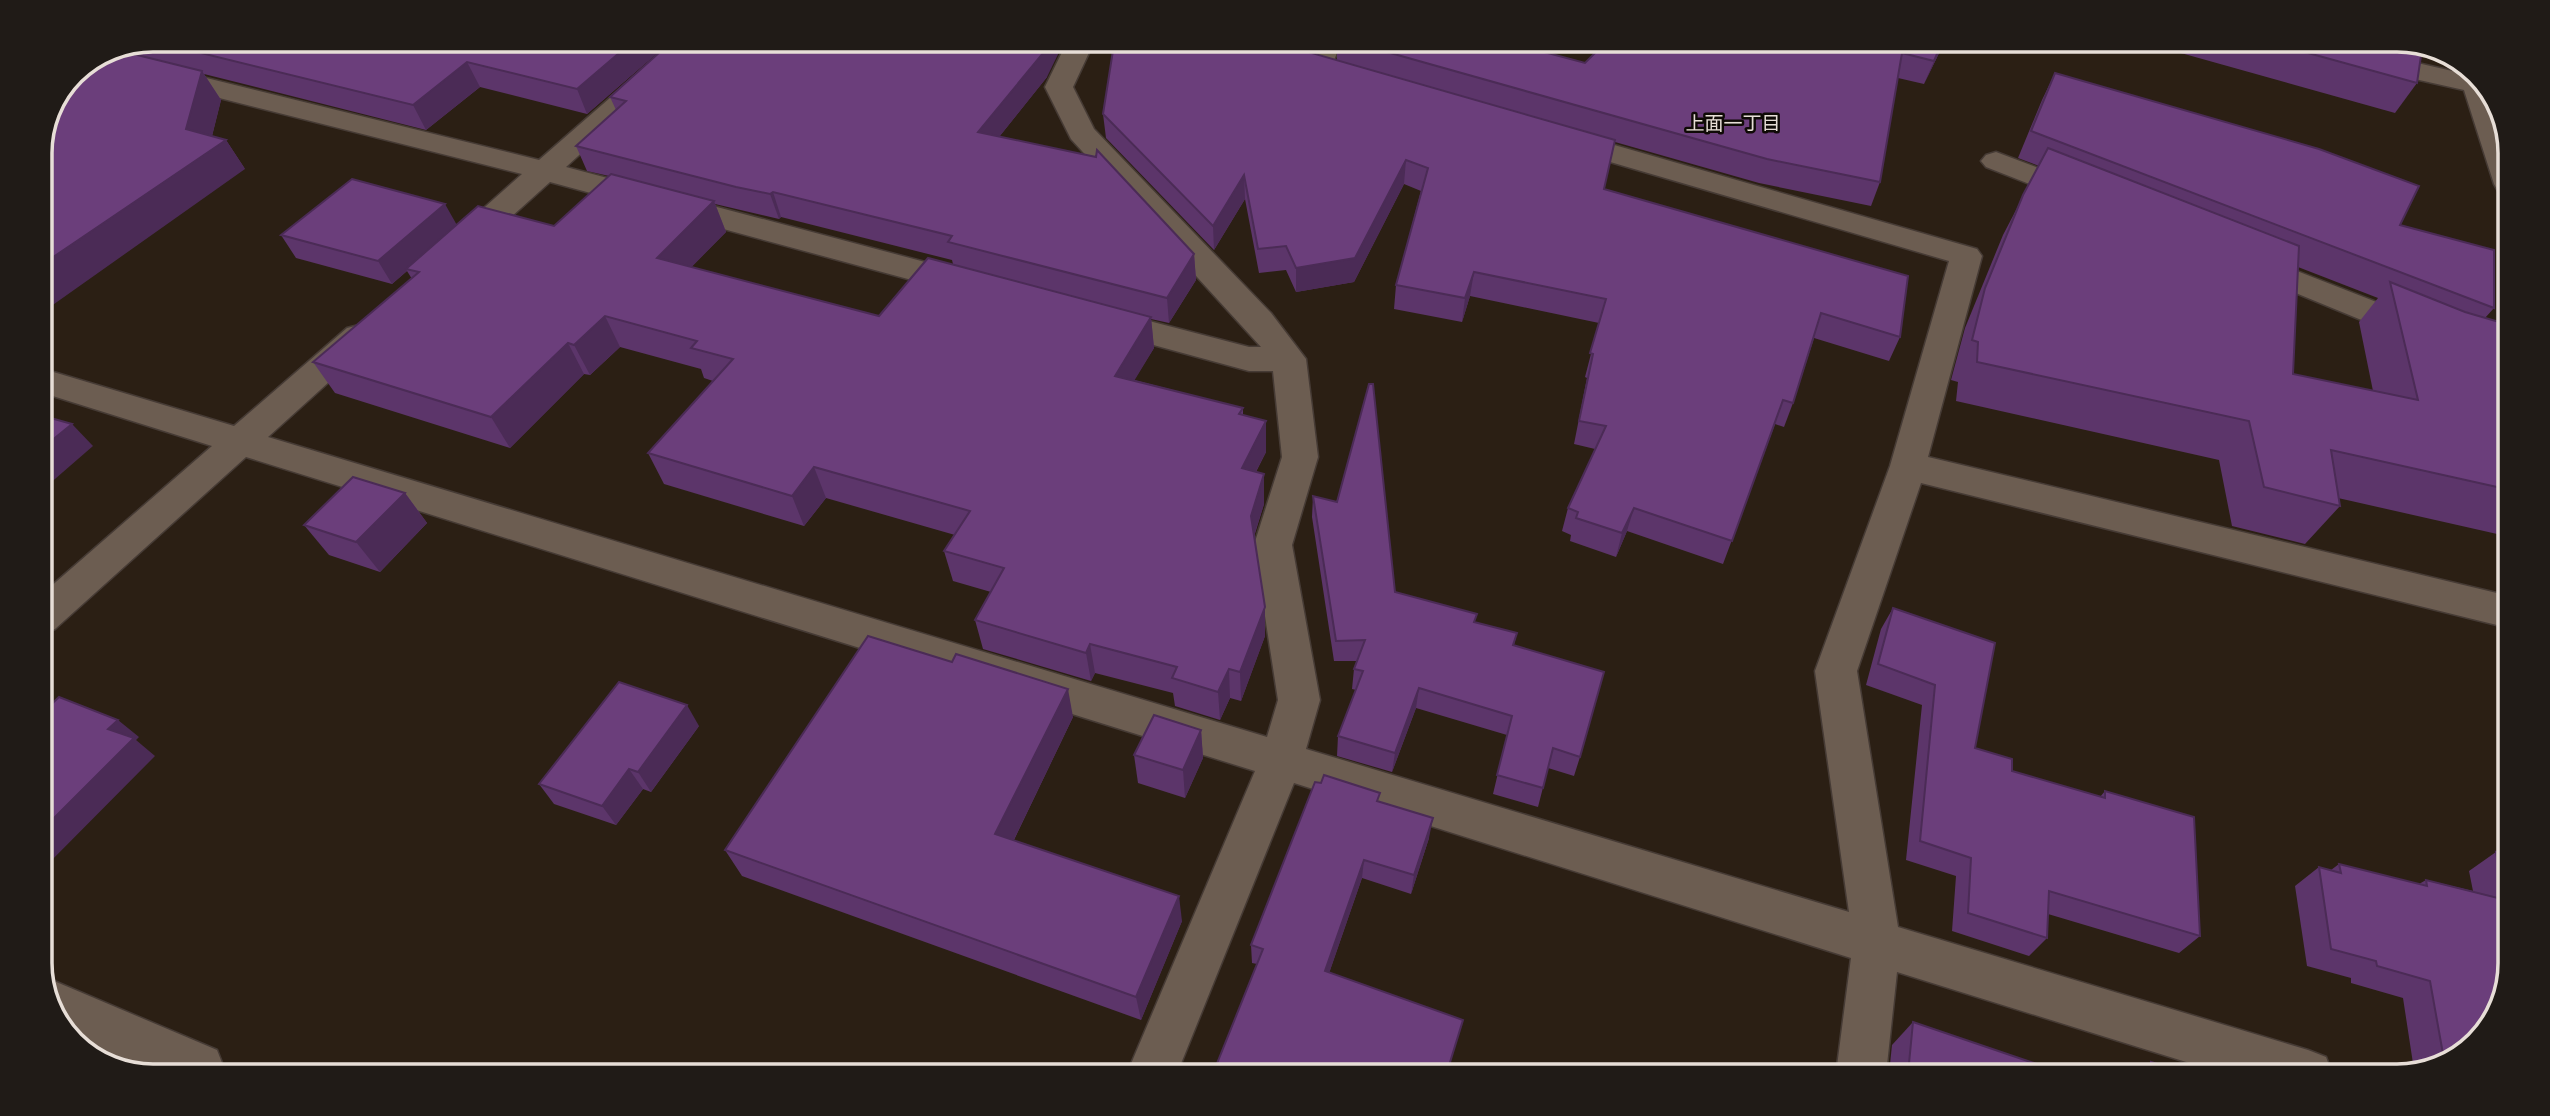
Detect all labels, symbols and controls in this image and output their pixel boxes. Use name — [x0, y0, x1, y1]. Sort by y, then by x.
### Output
district label: 上面一丁目 — [1685, 113, 1781, 134]

